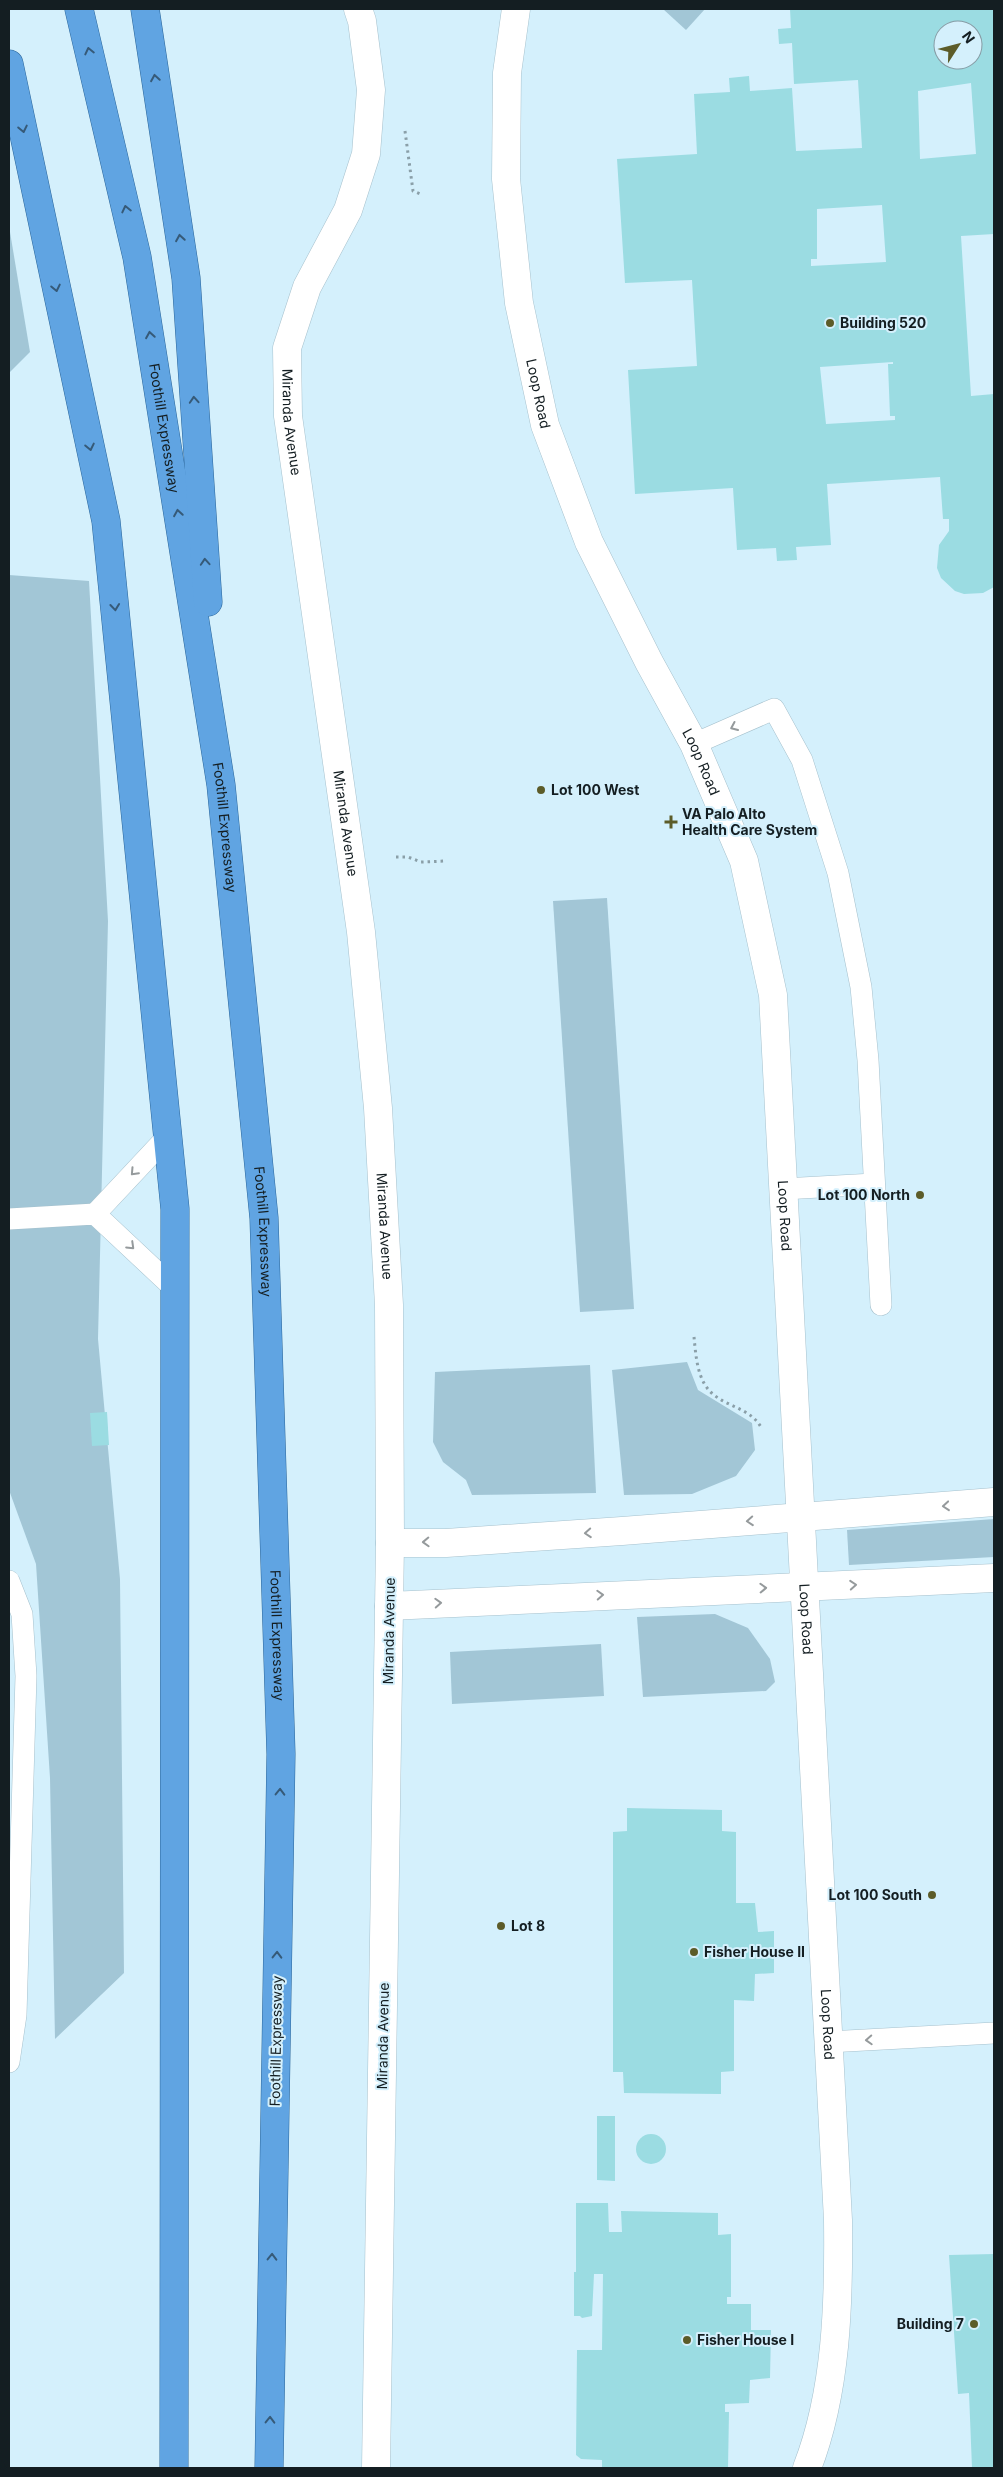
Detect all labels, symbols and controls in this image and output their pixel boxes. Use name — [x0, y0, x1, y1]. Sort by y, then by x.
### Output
north arrow — [933, 20, 983, 70]
text: N — [959, 28, 979, 46]
one-way arrow — [84, 47, 95, 56]
one-way arrow — [151, 73, 161, 82]
one-way arrow — [17, 125, 27, 134]
one-way arrow — [121, 205, 132, 214]
one-way arrow — [175, 234, 185, 243]
one-way arrow — [50, 284, 61, 293]
place label: Building 520 — [840, 314, 926, 331]
marker: Building 520 — [824, 317, 836, 329]
one-way arrow — [145, 330, 155, 339]
street label: Loop Road — [523, 357, 555, 430]
street label: Foothill Expressway — [146, 362, 183, 494]
street label: Miranda Avenue — [279, 369, 305, 476]
one-way arrow — [189, 396, 200, 404]
one-way arrow — [84, 443, 95, 451]
one-way arrow — [173, 508, 183, 517]
one-way arrow — [200, 558, 211, 566]
one-way arrow — [109, 604, 120, 612]
one-way arrow — [730, 720, 739, 731]
street label: Loop Road — [679, 725, 724, 798]
street label: Foothill Expressway — [209, 761, 241, 894]
street label: Miranda Avenue — [330, 769, 362, 877]
place label: Lot 100 West — [551, 781, 639, 798]
marker: Lot 100 West — [535, 784, 547, 796]
place label: VA Palo Alto Health Care System — [682, 805, 817, 838]
marker: VA Palo Alto Health Care System — [664, 815, 678, 829]
street label: Foothill Expressway — [251, 1165, 276, 1297]
one-way arrow — [131, 1166, 140, 1175]
street label: Miranda Avenue — [374, 1172, 397, 1280]
street label: Loop Road — [775, 1180, 796, 1251]
place label: Lot 100 North — [818, 1186, 910, 1203]
marker: Lot 100 North — [914, 1189, 926, 1201]
one-way arrow — [126, 1241, 135, 1250]
one-way arrow — [941, 1500, 949, 1511]
one-way arrow — [746, 1516, 754, 1527]
one-way arrow — [584, 1528, 592, 1539]
one-way arrow — [422, 1537, 430, 1547]
street label: Foothill Expressway — [267, 1569, 288, 1701]
street label: Miranda Avenue — [379, 1577, 398, 1685]
one-way arrow — [849, 1580, 857, 1591]
one-way arrow — [759, 1583, 767, 1593]
street label: Loop Road — [796, 1583, 817, 1655]
one-way arrow — [597, 1590, 605, 1601]
one-way arrow — [434, 1598, 442, 1609]
one-way arrow — [275, 1788, 285, 1796]
place label: Lot 100 South — [828, 1886, 922, 1903]
marker: Lot 100 South — [926, 1889, 938, 1901]
place label: Lot 8 — [511, 1917, 545, 1934]
marker: Lot 8 — [495, 1920, 507, 1932]
place label: Fisher House II — [704, 1943, 805, 1960]
marker: Fisher House II — [688, 1946, 700, 1958]
one-way arrow — [272, 1950, 283, 1958]
street label: Foothill Expressway — [266, 1975, 285, 2107]
street label: Miranda Avenue — [373, 1982, 392, 2090]
street label: Loop Road — [818, 1989, 838, 2060]
one-way arrow — [865, 2034, 873, 2045]
one-way arrow — [267, 2253, 278, 2261]
place label: Building 7 — [897, 2315, 964, 2332]
marker: Building 7 — [968, 2318, 980, 2330]
place label: Fisher House I — [697, 2331, 794, 2348]
marker: Fisher House I — [681, 2334, 693, 2346]
one-way arrow — [265, 2415, 275, 2423]

